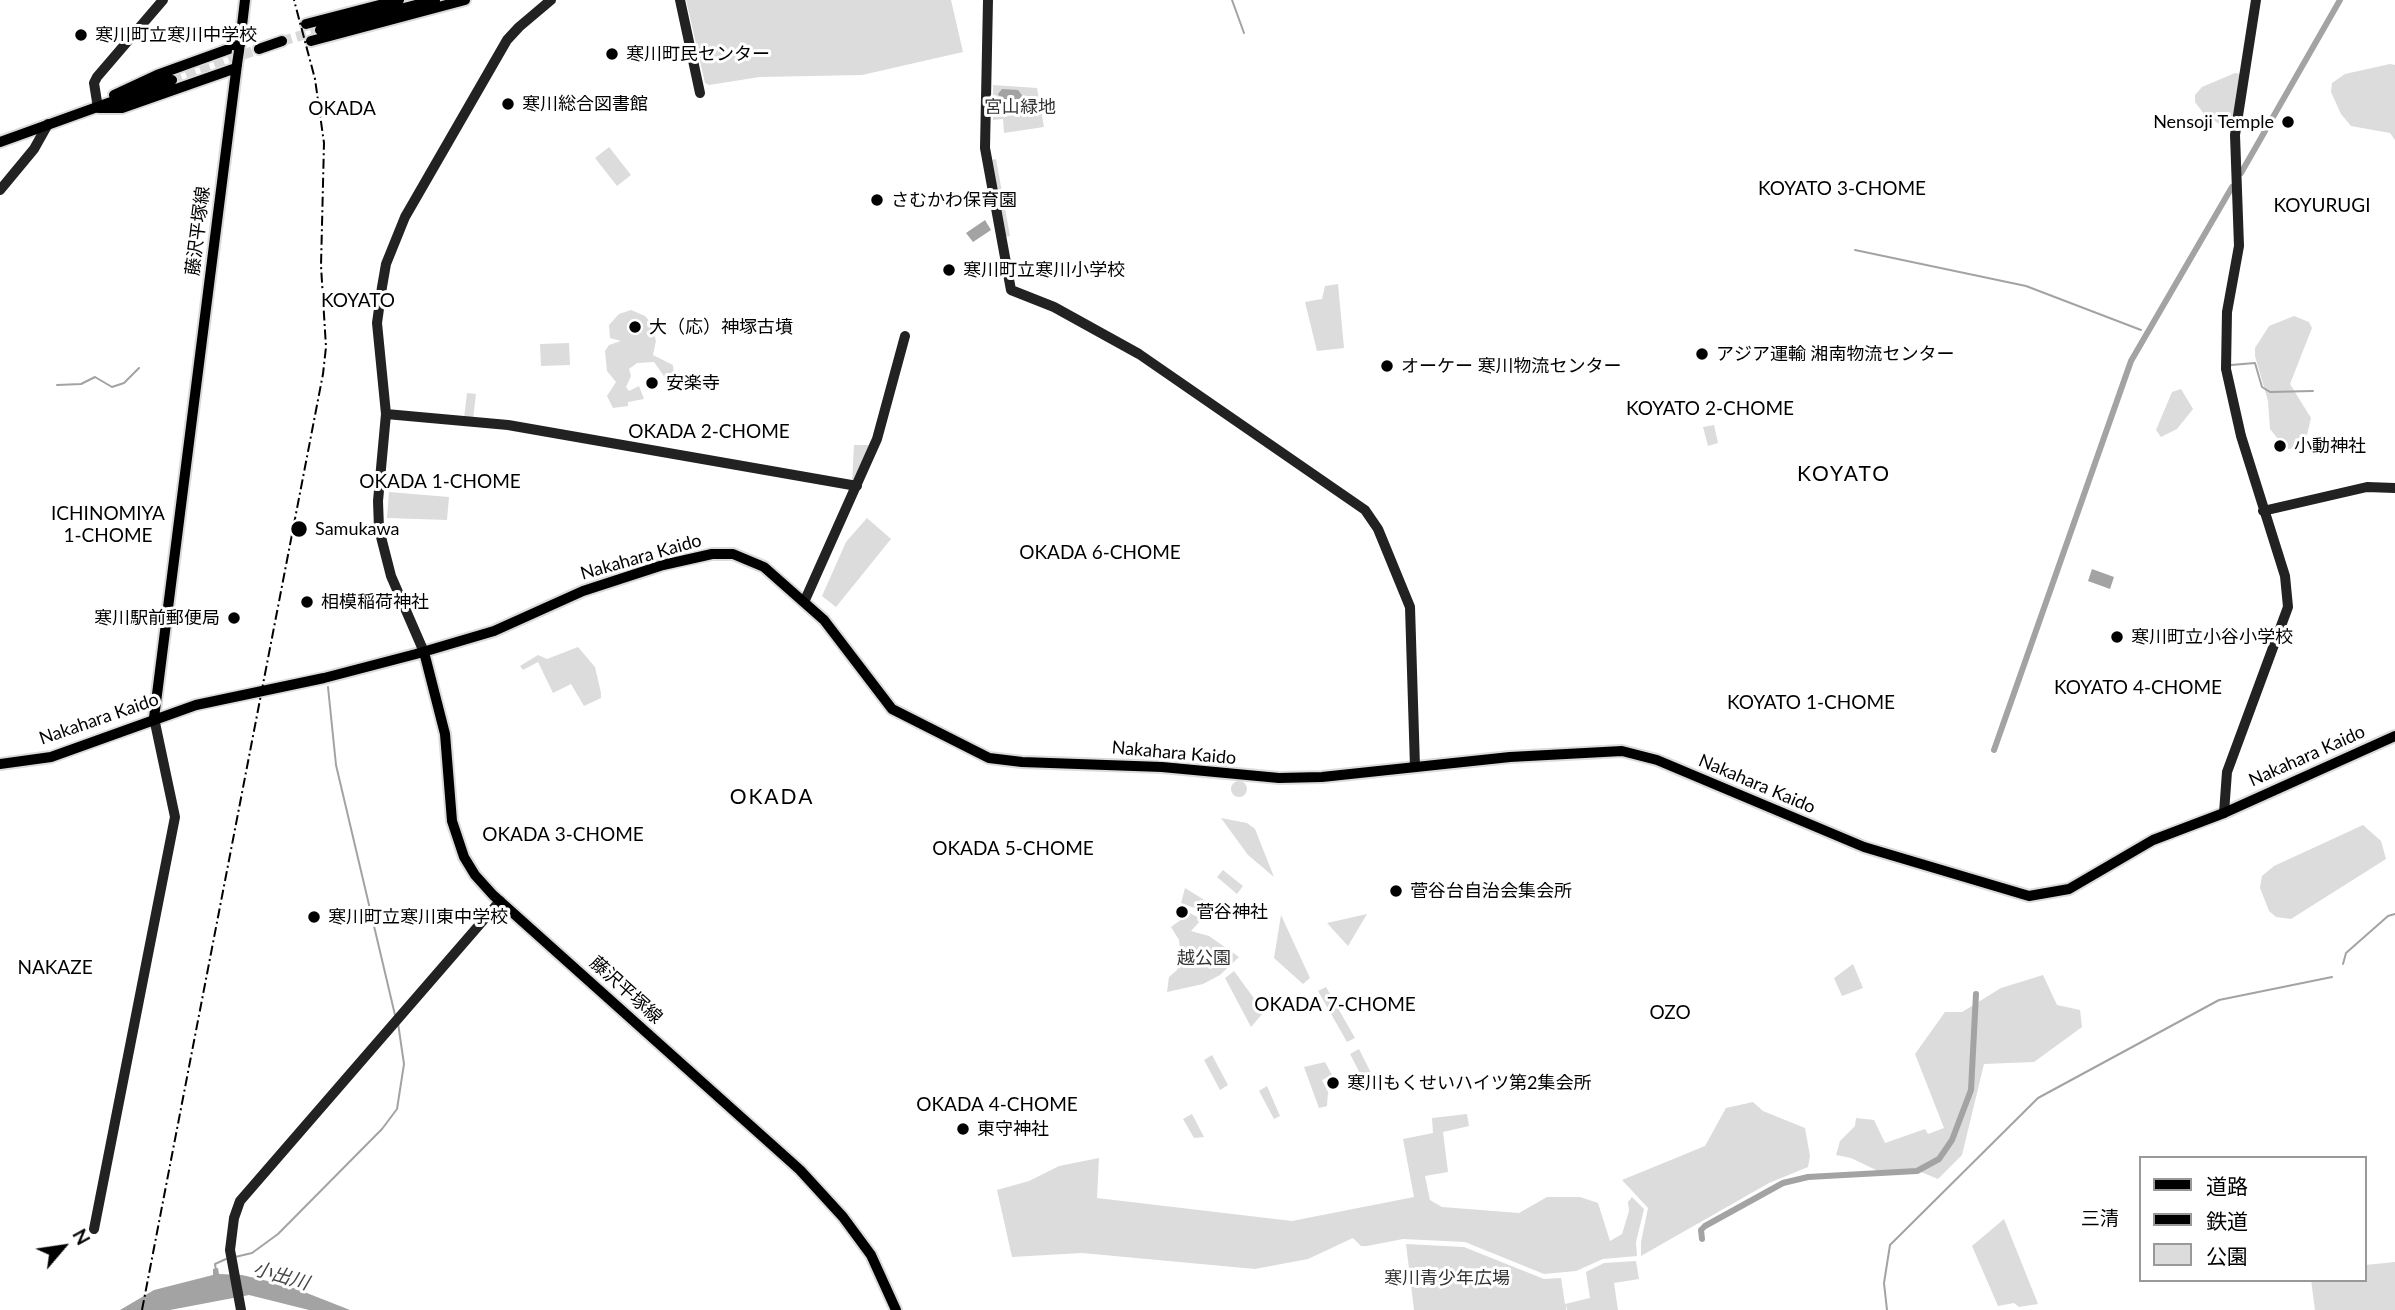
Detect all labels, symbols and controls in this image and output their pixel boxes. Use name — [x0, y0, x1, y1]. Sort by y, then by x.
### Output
place label: 寒川町立寒川中学校 — [95, 24, 257, 46]
marker: 寒川町立寒川中学校 — [73, 27, 89, 43]
place label: 寒川町民センター — [626, 43, 770, 65]
marker: 寒川町民センター — [604, 46, 620, 62]
place label: 寒川総合図書館 — [522, 93, 648, 115]
marker: 寒川総合図書館 — [500, 96, 516, 112]
park label: 宮山緑地 — [984, 96, 1056, 118]
district label: OKADA — [304, 98, 380, 120]
place label: Nensoji Temple — [2153, 111, 2274, 133]
marker: Nensoji Temple — [2280, 114, 2296, 130]
district label: KOYATO 3-CHOME — [1746, 178, 1938, 200]
street label: 藤沢平塚線 — [182, 185, 214, 277]
place label: さむかわ保育園 — [891, 189, 1017, 211]
marker: さむかわ保育園 — [869, 192, 885, 208]
district label: KOYURUGI — [2266, 195, 2378, 217]
place label: 寒川町立寒川小学校 — [963, 259, 1125, 281]
marker: 寒川町立寒川小学校 — [941, 262, 957, 278]
district label: KOYATO — [316, 290, 400, 312]
place label: 大（応）神塚古墳 — [649, 316, 793, 338]
marker: 大（応）神塚古墳 — [627, 319, 643, 335]
place label: アジア運輸 湘南物流センター — [1716, 343, 1955, 365]
marker: アジア運輸 湘南物流センター — [1694, 346, 1710, 362]
place label: オーケー 寒川物流センター — [1401, 355, 1622, 377]
marker: オーケー 寒川物流センター — [1379, 358, 1395, 374]
place label: 安楽寺 — [666, 372, 720, 394]
marker: 安楽寺 — [644, 375, 660, 391]
district label: KOYATO 2-CHOME — [1614, 398, 1806, 420]
district label: OKADA 2-CHOME — [617, 421, 801, 443]
place label: 小動神社 — [2294, 435, 2366, 457]
marker: 小動神社 — [2272, 438, 2288, 454]
district label: KOYATO — [1798, 461, 1890, 487]
district label: OKADA 1-CHOME — [348, 471, 532, 493]
district label: ICHINOMIYA 1-CHOME — [42, 503, 174, 547]
place label: Samukawa — [315, 518, 399, 540]
marker: Samukawa — [289, 519, 309, 539]
street label: Nakahara Kaido — [578, 529, 704, 585]
district label: OKADA 6-CHOME — [1008, 542, 1192, 564]
place label: 相模稲荷神社 — [321, 591, 429, 613]
marker: 相模稲荷神社 — [299, 594, 315, 610]
place label: 寒川駅前郵便局 — [94, 607, 220, 629]
marker: 寒川駅前郵便局 — [226, 610, 242, 626]
place label: 寒川町立小谷小学校 — [2131, 626, 2293, 648]
marker: 寒川町立小谷小学校 — [2109, 629, 2125, 645]
district label: KOYATO 4-CHOME — [2042, 677, 2234, 699]
street label: Nakahara Kaido — [36, 688, 162, 750]
district label: KOYATO 1-CHOME — [1715, 692, 1907, 714]
street label: Nakahara Kaido — [2246, 721, 2368, 791]
street label: Nakahara Kaido — [1111, 737, 1237, 769]
street label: Nakahara Kaido — [1695, 750, 1819, 818]
district label: OKADA — [730, 784, 814, 810]
district label: OKADA 3-CHOME — [471, 824, 655, 846]
district label: OKADA 5-CHOME — [921, 838, 1105, 860]
place label: 菅谷台自治会集会所 — [1410, 880, 1572, 902]
marker: 菅谷台自治会集会所 — [1388, 883, 1404, 899]
place label: 菅谷神社 — [1196, 901, 1268, 923]
marker: 菅谷神社 — [1174, 904, 1190, 920]
place label: 寒川町立寒川東中学校 — [328, 906, 508, 928]
marker: 寒川町立寒川東中学校 — [306, 909, 322, 925]
park label: 越公園 — [1177, 947, 1231, 969]
street label: 藤沢平塚線 — [585, 952, 667, 1028]
district label: NAKAZE — [12, 957, 98, 979]
district label: OKADA 7-CHOME — [1243, 994, 1427, 1016]
district label: OZO — [1647, 1002, 1693, 1024]
place label: 寒川もくせいハイツ第2集会所 — [1347, 1072, 1591, 1094]
marker: 寒川もくせいハイツ第2集会所 — [1325, 1075, 1341, 1091]
district label: OKADA 4-CHOME — [905, 1094, 1089, 1116]
place label: 東守神社 — [977, 1118, 1049, 1140]
marker: 東守神社 — [955, 1121, 971, 1137]
legend — [2140, 1156, 2367, 1282]
text: 道路 — [2206, 1173, 2248, 1198]
district label: 三清 — [2081, 1208, 2119, 1230]
text: 鉄道 — [2206, 1208, 2248, 1233]
north arrow — [28, 1212, 98, 1282]
text: N — [68, 1225, 95, 1249]
text: 公園 — [2206, 1243, 2248, 1268]
water label: 小出川 — [250, 1257, 312, 1295]
park label: 寒川青少年広場 — [1384, 1267, 1510, 1289]

